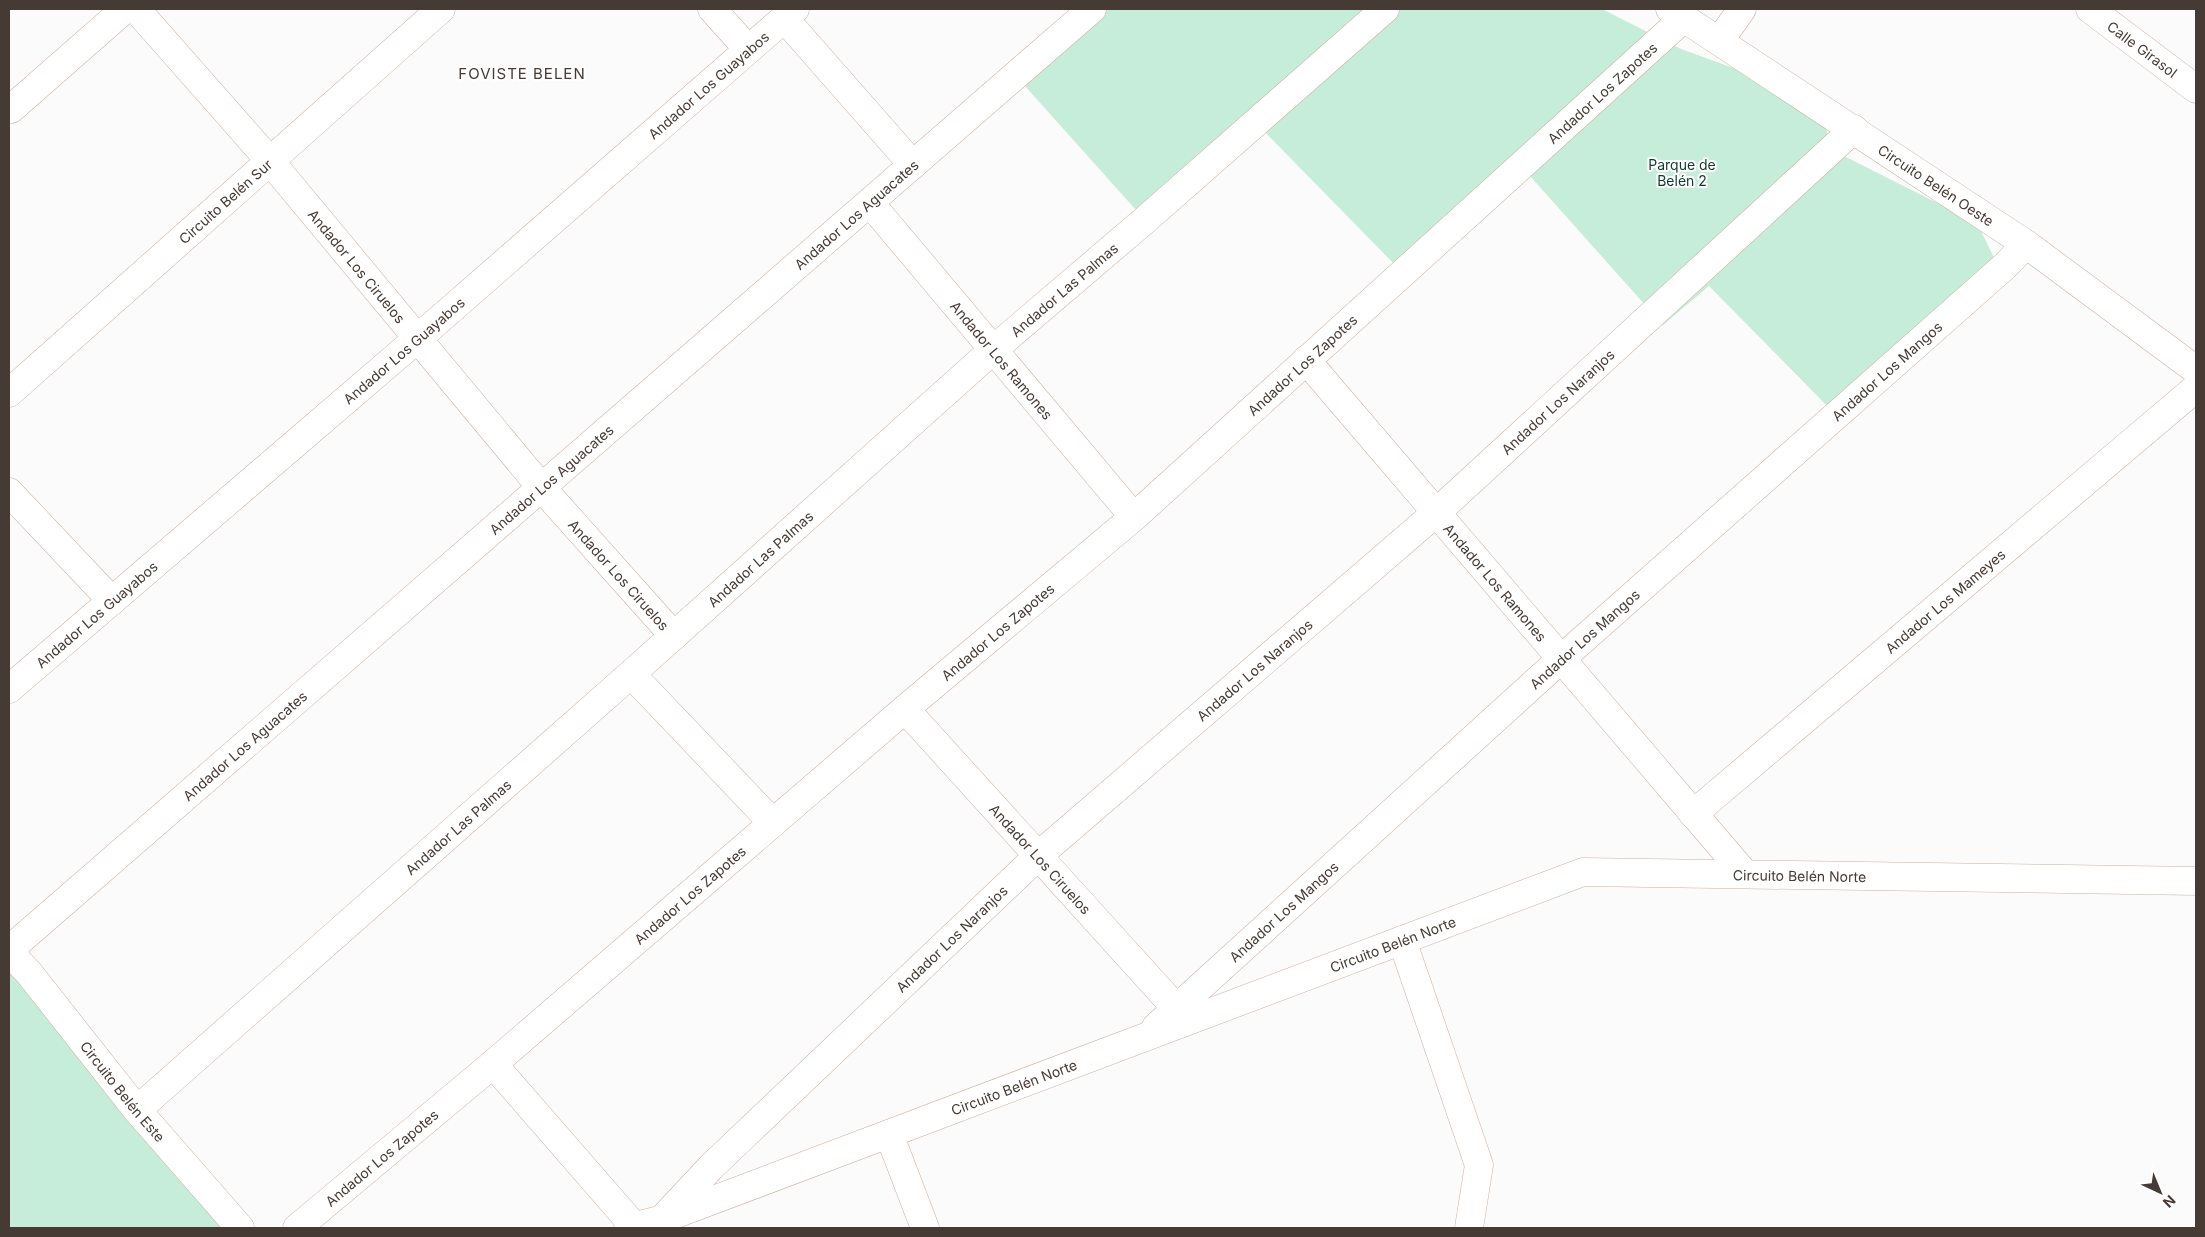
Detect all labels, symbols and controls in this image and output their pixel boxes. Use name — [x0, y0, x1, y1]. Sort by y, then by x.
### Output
street label: Calle Girasol — [2104, 17, 2181, 81]
street label: Andador Los Guayabos — [644, 28, 772, 142]
street label: Andador Los Zapotes — [1544, 39, 1660, 146]
district label: FOVISTE BELEN — [458, 64, 586, 83]
street label: Circuito Belén Oeste — [1875, 140, 1997, 229]
street label: Circuito Belén Sur — [175, 155, 275, 247]
street label: Andador Los Aguacates — [790, 156, 921, 273]
park label: Parque de Belén 2 — [1648, 156, 1716, 189]
street label: Andador Los Ciruelos — [305, 206, 409, 326]
street label: Andador Las Palmas — [1007, 239, 1121, 340]
street label: Andador Los Guayabos — [339, 293, 468, 407]
street label: Andador Los Ramones — [947, 297, 1057, 423]
street label: Andador Los Zapotes — [1244, 311, 1360, 419]
street label: Andador Los Mangos — [1828, 318, 1945, 424]
street label: Andador Los Naranjos — [1497, 345, 1617, 457]
street label: Andador Los Aguacates — [486, 421, 616, 538]
street label: Andador Las Palmas — [704, 507, 816, 610]
street label: Andador Los Ciruelos — [565, 516, 673, 634]
street label: Andador Los Ramones — [1441, 520, 1551, 644]
street label: Andador Los Mameyes — [1881, 545, 2008, 656]
street label: Andador Los Guayabos — [32, 557, 161, 671]
street label: Andador Los Zapotes — [938, 579, 1057, 684]
street label: Andador Los Mangos — [1526, 585, 1643, 692]
street label: Andador Los Naranjos — [1193, 615, 1315, 724]
street label: Andador Los Aguacates — [179, 687, 310, 804]
street label: Andador Las Palmas — [401, 776, 514, 878]
street label: Andador Los Ciruelos — [986, 800, 1095, 917]
street label: Andador Los Zapotes — [630, 842, 749, 947]
street label: Andador Los Mangos — [1225, 857, 1341, 965]
street label: Circuito Belén Norte — [1733, 866, 1866, 885]
street label: Andador Los Naranjos — [892, 882, 1011, 995]
street label: Circuito Belén Norte — [1327, 912, 1458, 975]
street label: Circuito Belén Este — [77, 1037, 169, 1145]
street label: Circuito Belén Norte — [948, 1055, 1079, 1118]
street label: Andador Los Zapotes — [321, 1105, 441, 1209]
north arrow — [2135, 1167, 2185, 1217]
text: N — [2160, 1192, 2179, 1212]

